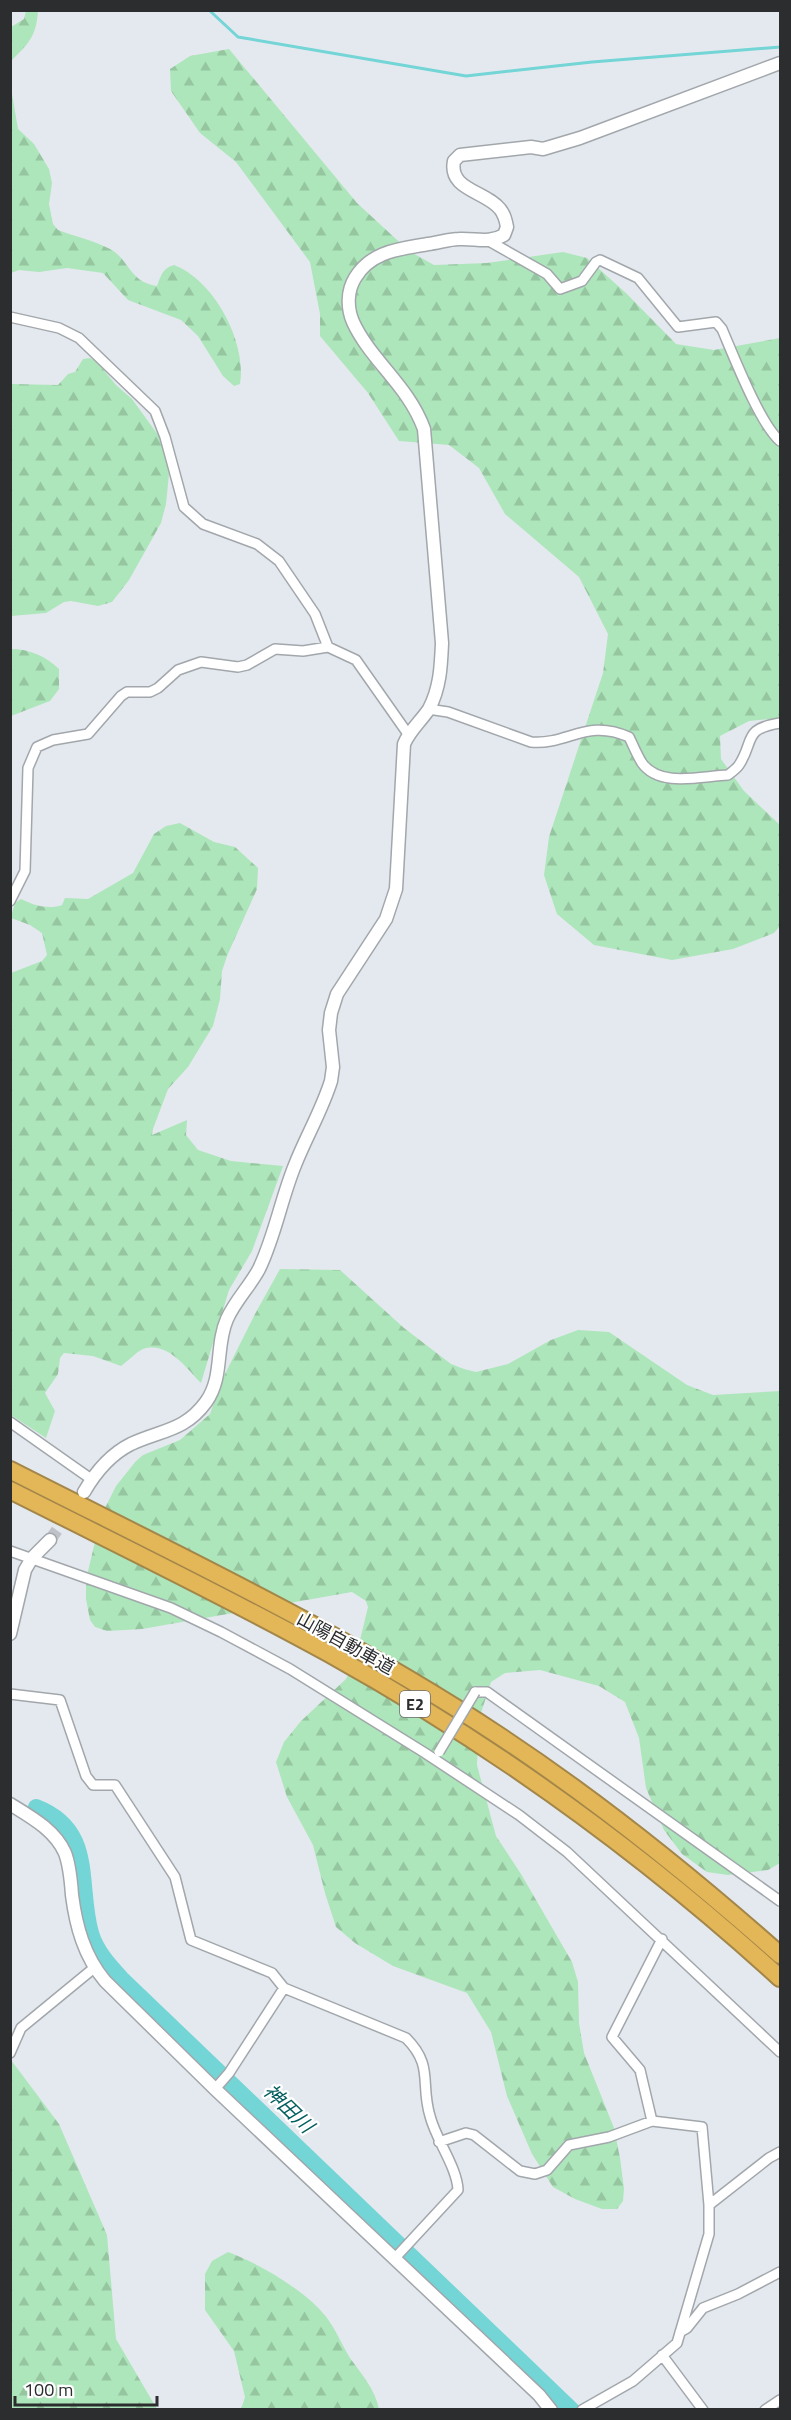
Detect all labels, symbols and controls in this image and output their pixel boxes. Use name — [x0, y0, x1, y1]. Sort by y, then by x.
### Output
street label: 山陽自動車道 — [292, 1605, 400, 1681]
road number: E2 — [400, 1691, 430, 1717]
water label: 神田川 — [257, 2076, 323, 2141]
scale bar — [15, 2369, 158, 2407]
text: 100 m — [24, 2376, 73, 2403]

